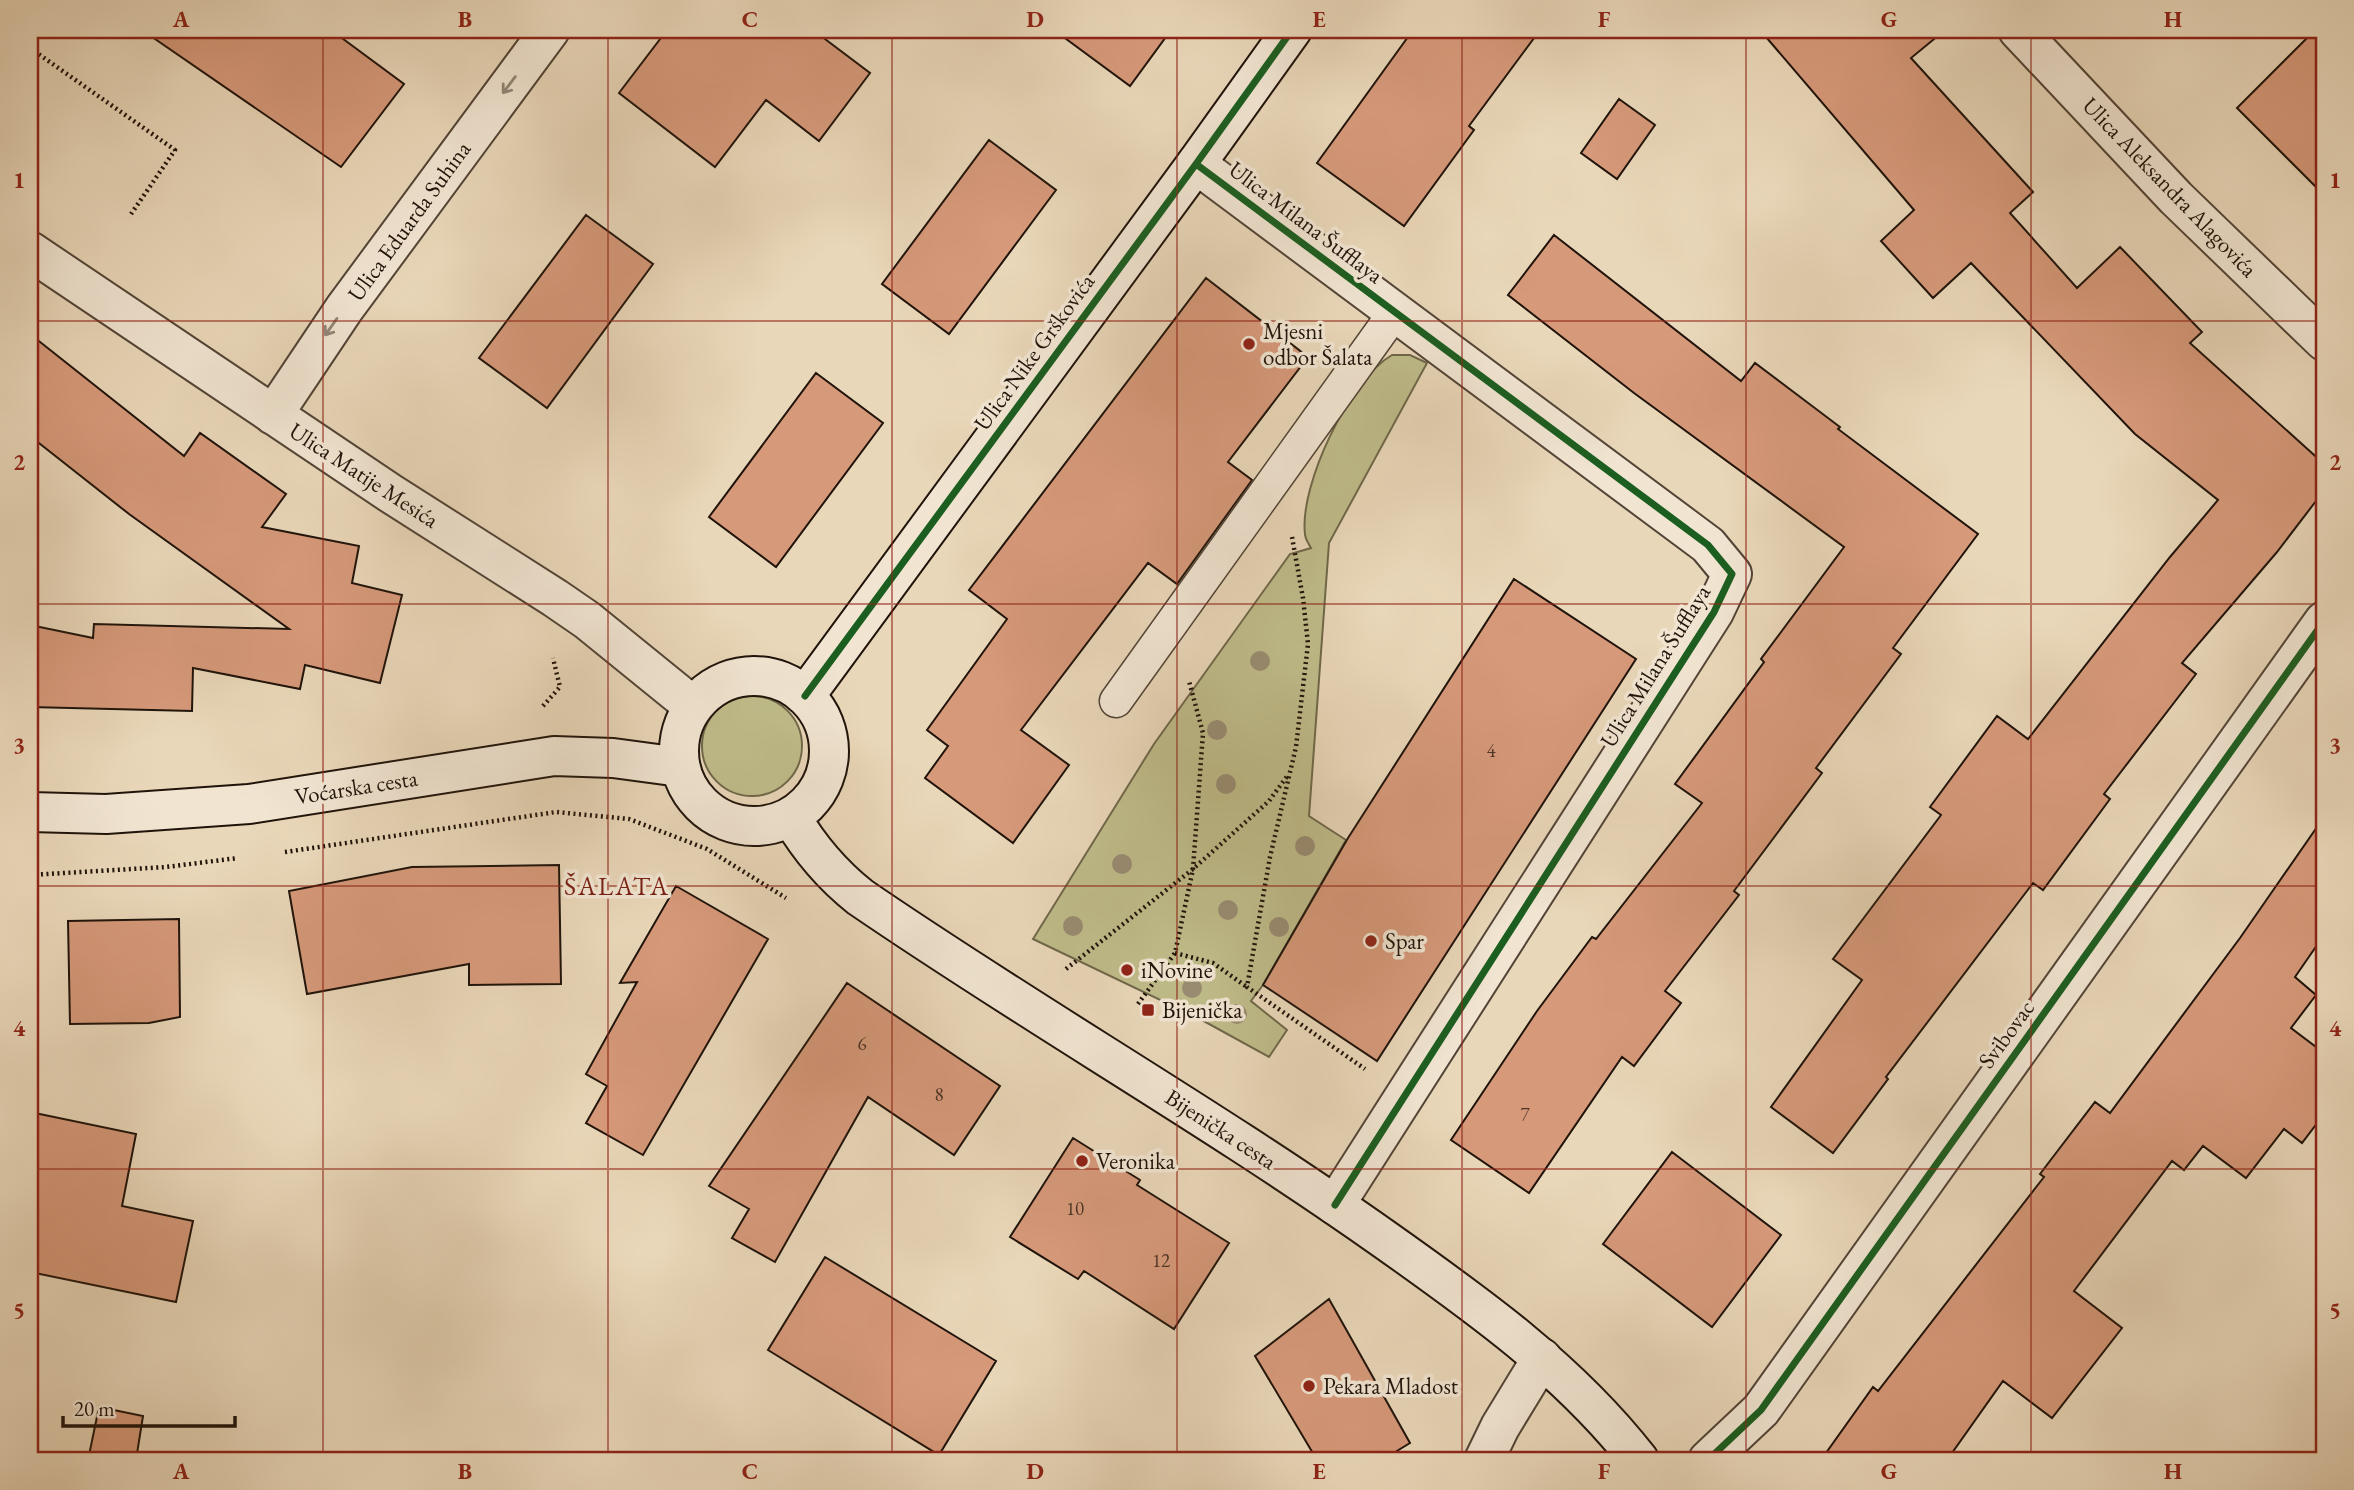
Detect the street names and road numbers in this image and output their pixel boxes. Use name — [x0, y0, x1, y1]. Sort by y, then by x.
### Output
street label: Ulica Aleksandra Alagovića — [2076, 90, 2265, 284]
street label: Ulica Eduarda Suhina — [341, 134, 478, 307]
street label: Ulica Milana Šufflaya — [1223, 154, 1390, 290]
street label: Ulica Nike Grškovića — [967, 267, 1101, 436]
street label: Ulica Matije Mesića — [284, 415, 445, 535]
street label: Ulica Milana Šufflaya — [1593, 578, 1717, 753]
street label: Voćarska cesta — [292, 762, 420, 812]
street label: Svibovac — [1971, 994, 2041, 1074]
street label: Bijenička cesta — [1160, 1082, 1283, 1177]

